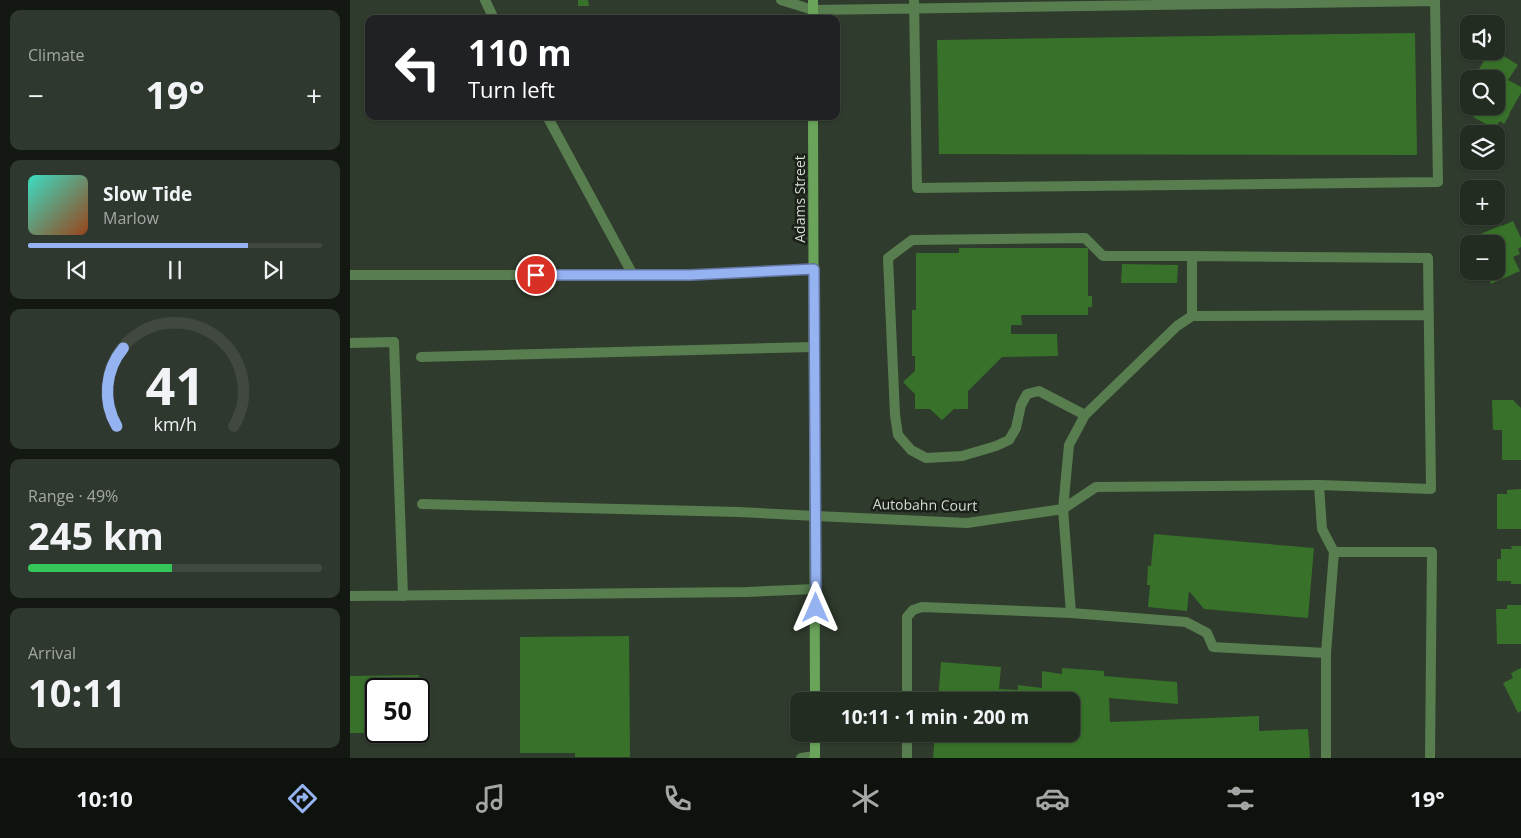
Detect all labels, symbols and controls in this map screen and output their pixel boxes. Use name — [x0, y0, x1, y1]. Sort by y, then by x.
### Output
map controls — [1460, 15, 1505, 280]
button: sound — [1460, 15, 1505, 60]
text: 110 m — [468, 29, 572, 76]
icon: left — [385, 35, 450, 100]
text: Climate — [28, 44, 85, 66]
text: 19° — [145, 68, 205, 120]
button: search — [1460, 70, 1505, 115]
text: Turn left — [468, 74, 555, 104]
text: − — [28, 76, 44, 114]
text: + — [306, 76, 322, 114]
button: layers — [1460, 125, 1505, 170]
street label: Adams Street — [790, 155, 809, 243]
button: + — [1460, 180, 1505, 225]
text: Slow Tide — [103, 181, 192, 207]
text: Marlow — [103, 207, 159, 229]
button: − — [1460, 235, 1505, 280]
pin — [515, 254, 557, 296]
icon: previous — [63, 256, 91, 284]
icon: pause — [161, 256, 189, 284]
icon: next — [259, 256, 287, 284]
icon: arrive — [522, 261, 550, 289]
text: 41 — [145, 349, 205, 420]
text: km/h — [153, 412, 197, 436]
text: Range · 49% — [28, 485, 118, 507]
street label: Autobahn Court — [873, 494, 977, 515]
text: 245 km — [28, 509, 164, 561]
position arrow — [789, 581, 841, 633]
text: Arrival — [28, 642, 76, 664]
text: 10:11 — [28, 666, 126, 718]
speed limit sign: 50 — [365, 678, 430, 743]
text: 10:11 · 1 min · 200 m — [841, 704, 1029, 730]
icon: directions — [285, 781, 320, 816]
icon: music — [473, 781, 508, 816]
icon: phone — [660, 781, 695, 816]
icon: climate — [848, 781, 883, 816]
icon: car — [1035, 781, 1070, 816]
icon: filters — [1223, 781, 1258, 816]
text: 10:10 — [76, 783, 133, 813]
text: 19° — [1410, 783, 1445, 813]

